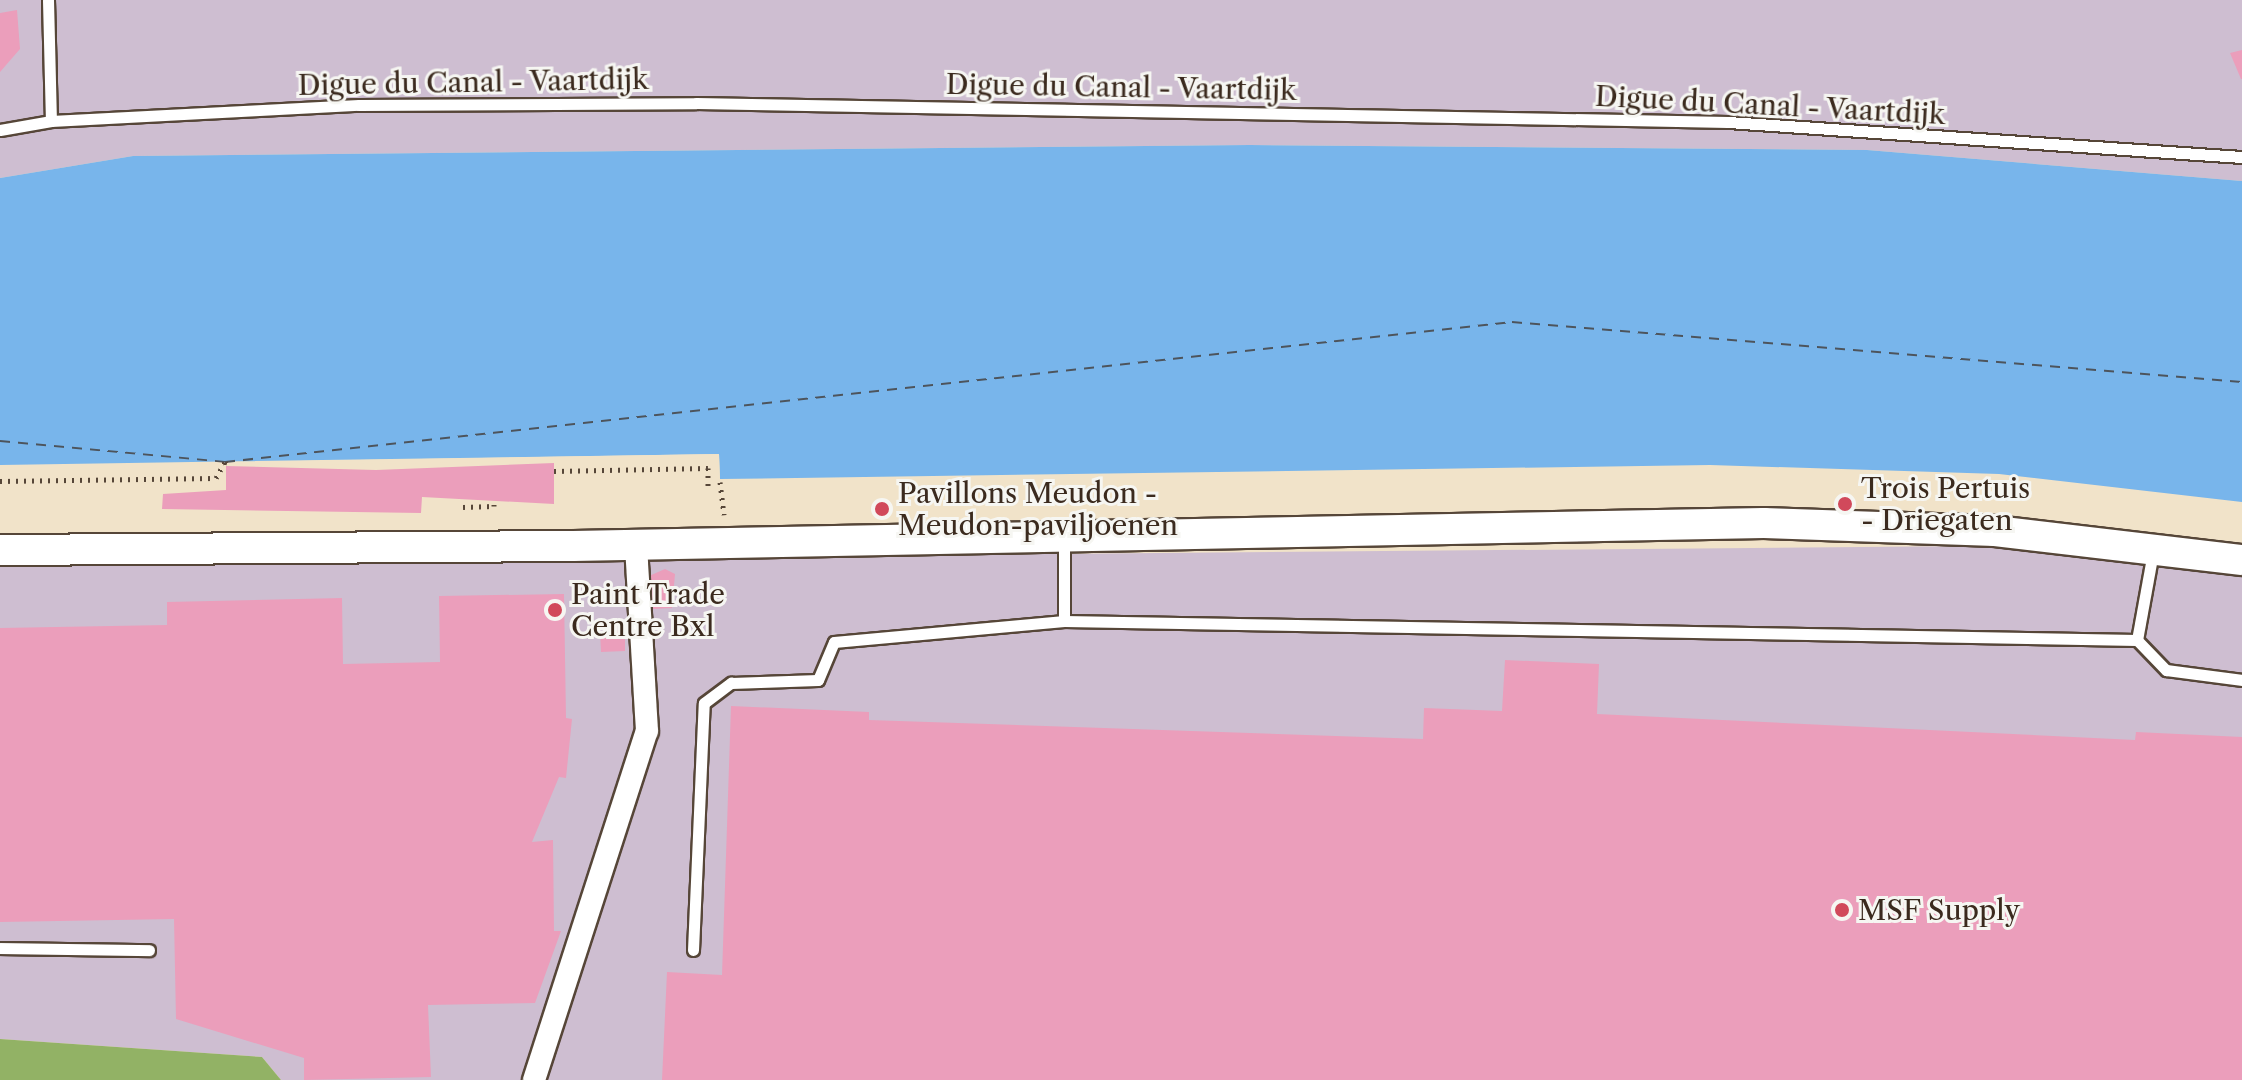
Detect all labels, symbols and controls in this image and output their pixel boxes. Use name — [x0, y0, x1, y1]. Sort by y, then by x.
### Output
street label: Digue du Canal - Vaartdijk — [297, 62, 649, 102]
street label: Digue du Canal - Vaartdijk — [945, 67, 1297, 107]
street label: Digue du Canal - Vaartdijk — [1594, 79, 1946, 131]
place label: Trois Pertuis - Driegaten — [1861, 471, 2030, 537]
place label: Pavillons Meudon - Meudon-paviljoenen — [898, 476, 1178, 542]
marker: Trois Pertuis - Driegaten — [1836, 495, 1854, 513]
marker: Pavillons Meudon - Meudon-paviljoenen — [873, 500, 891, 518]
place label: Paint Trade Centre Bxl — [571, 577, 726, 643]
marker: Paint Trade Centre Bxl — [546, 601, 564, 619]
place label: MSF Supply — [1858, 893, 2021, 927]
marker: MSF Supply — [1833, 901, 1851, 919]

